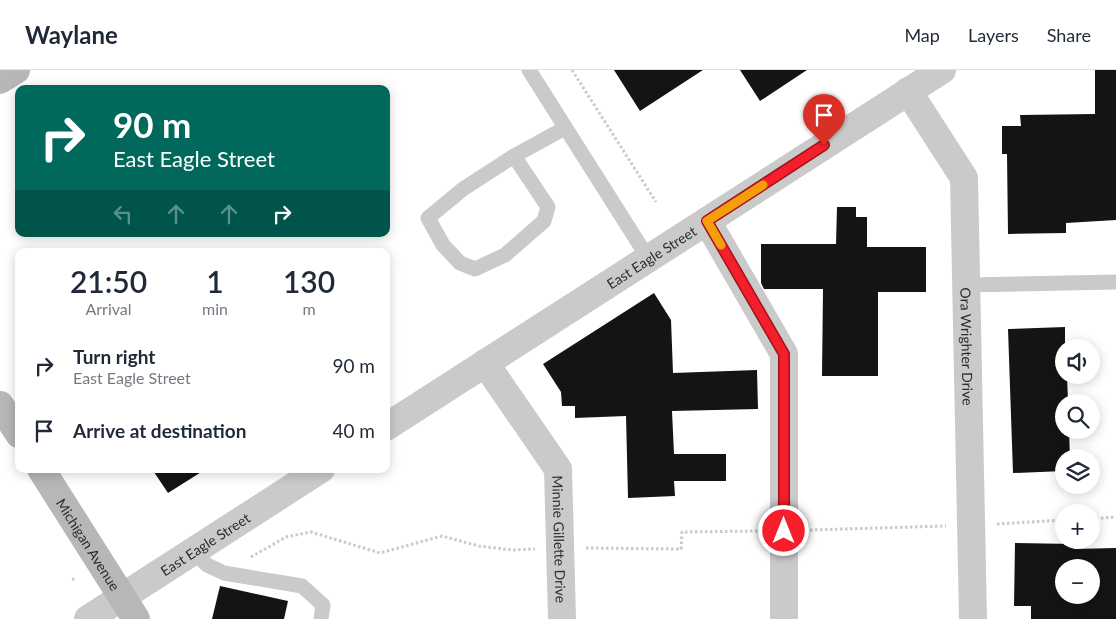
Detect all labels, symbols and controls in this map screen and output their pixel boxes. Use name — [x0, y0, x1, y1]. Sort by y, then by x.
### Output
text: Waylane — [25, 20, 118, 49]
text: Map — [904, 24, 940, 46]
text: Layers — [968, 24, 1019, 46]
text: Share — [1047, 24, 1091, 46]
pin — [803, 94, 845, 145]
icon: arrive — [810, 101, 838, 129]
text: 90 m — [113, 103, 191, 145]
icon: right — [30, 105, 95, 170]
text: East Eagle Street — [113, 145, 275, 172]
icon: left — [109, 200, 137, 228]
icon: ahead — [162, 200, 190, 228]
icon: ahead — [215, 200, 243, 228]
icon: right — [268, 200, 296, 228]
street label: East Eagle Street — [603, 222, 699, 292]
text: 21:50 — [70, 263, 147, 299]
text: 1 — [206, 263, 224, 299]
text: 130 — [283, 263, 335, 299]
street label: Ora Wrighter Drive — [958, 287, 977, 406]
text: Arrival — [85, 299, 132, 318]
text: min — [202, 299, 228, 318]
text: m — [302, 299, 316, 318]
map controls — [1055, 339, 1100, 604]
button: sound — [1055, 339, 1100, 384]
text: Turn right — [73, 345, 155, 368]
icon: right — [30, 352, 58, 380]
text: 90 m — [332, 354, 375, 377]
text: East Eagle Street — [73, 368, 191, 387]
button: search — [1055, 394, 1100, 439]
icon: arrive — [30, 417, 58, 445]
text: Arrive at destination — [73, 419, 246, 442]
text: 40 m — [332, 419, 375, 442]
button: layers — [1055, 449, 1100, 494]
street label: Minnie Gillette Drive — [550, 475, 570, 603]
street label: Michigan Avenue — [53, 495, 124, 593]
position arrow — [757, 504, 809, 556]
button: + — [1055, 504, 1100, 549]
street label: East Eagle Street — [157, 509, 253, 579]
button: − — [1055, 559, 1100, 604]

